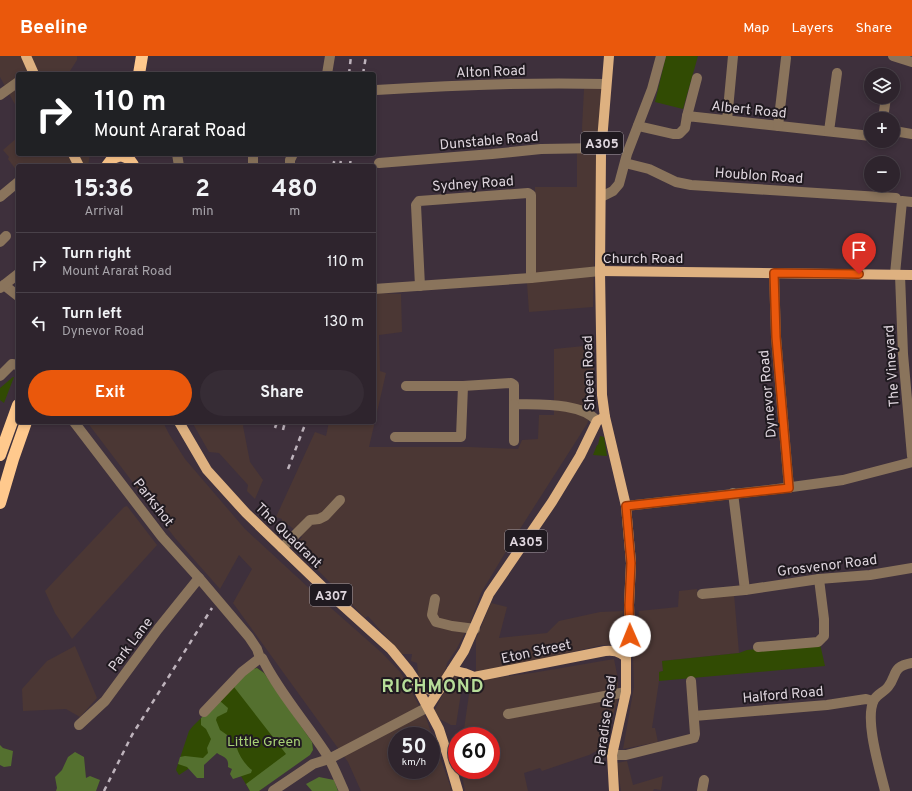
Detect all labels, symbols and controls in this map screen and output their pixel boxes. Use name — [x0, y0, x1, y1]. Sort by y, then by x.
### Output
text: Beeline — [20, 16, 88, 40]
text: Map — [743, 20, 769, 37]
text: Layers — [791, 20, 833, 37]
text: Share — [855, 20, 892, 37]
street label: Alton Road — [456, 63, 526, 82]
map controls — [864, 68, 900, 192]
button: layers — [864, 68, 900, 104]
text: 110 m — [94, 85, 166, 121]
icon: right — [28, 88, 80, 140]
street label: Albert Road — [710, 98, 787, 123]
button: + — [864, 112, 900, 148]
text: Mount Ararat Road — [94, 120, 246, 143]
street label: Dunstable Road — [439, 129, 539, 154]
road number: A305 — [581, 132, 623, 154]
button: − — [864, 156, 900, 192]
street label: Houblon Road — [714, 165, 804, 188]
street label: Sydney Road — [432, 173, 514, 196]
text: 15:36 — [74, 175, 134, 205]
text: 2 — [195, 175, 210, 205]
text: 480 — [272, 175, 318, 205]
text: Arrival — [85, 204, 123, 220]
text: min — [192, 204, 213, 220]
text: m — [289, 204, 300, 220]
pin — [842, 233, 876, 274]
icon: arrive — [848, 239, 870, 261]
text: Turn right — [62, 245, 131, 264]
street label: Church Road — [603, 251, 683, 268]
icon: right — [28, 252, 50, 274]
text: 110 m — [327, 253, 364, 272]
text: Mount Ararat Road — [62, 264, 172, 280]
text: Turn left — [62, 305, 122, 324]
icon: left — [28, 312, 50, 334]
text: 130 m — [324, 313, 364, 332]
text: Dynevor Road — [62, 324, 144, 340]
street label: The Vineyard — [881, 324, 904, 407]
street label: Sheen Road — [580, 335, 599, 411]
street label: Dynevor Road — [756, 349, 781, 439]
button: Exit — [28, 370, 192, 416]
button: Share — [200, 370, 364, 416]
street label: Parkshot — [129, 476, 177, 530]
street label: The Quadrant — [251, 500, 325, 572]
road number: A305 — [505, 530, 547, 552]
street label: Grosvenor Road — [776, 552, 878, 581]
road number: A307 — [310, 584, 352, 606]
street label: Park Lane — [105, 615, 157, 675]
position arrow — [609, 615, 651, 657]
street label: Eton Street — [500, 637, 573, 668]
street label: Paradise Road — [592, 675, 621, 766]
district label: RICHMOND — [381, 676, 485, 699]
street label: Halford Road — [742, 683, 824, 707]
speed limit sign: 60 — [448, 727, 500, 779]
park label: Little Green — [227, 734, 301, 751]
text: 50 — [401, 735, 427, 761]
text: km/h — [402, 756, 426, 769]

